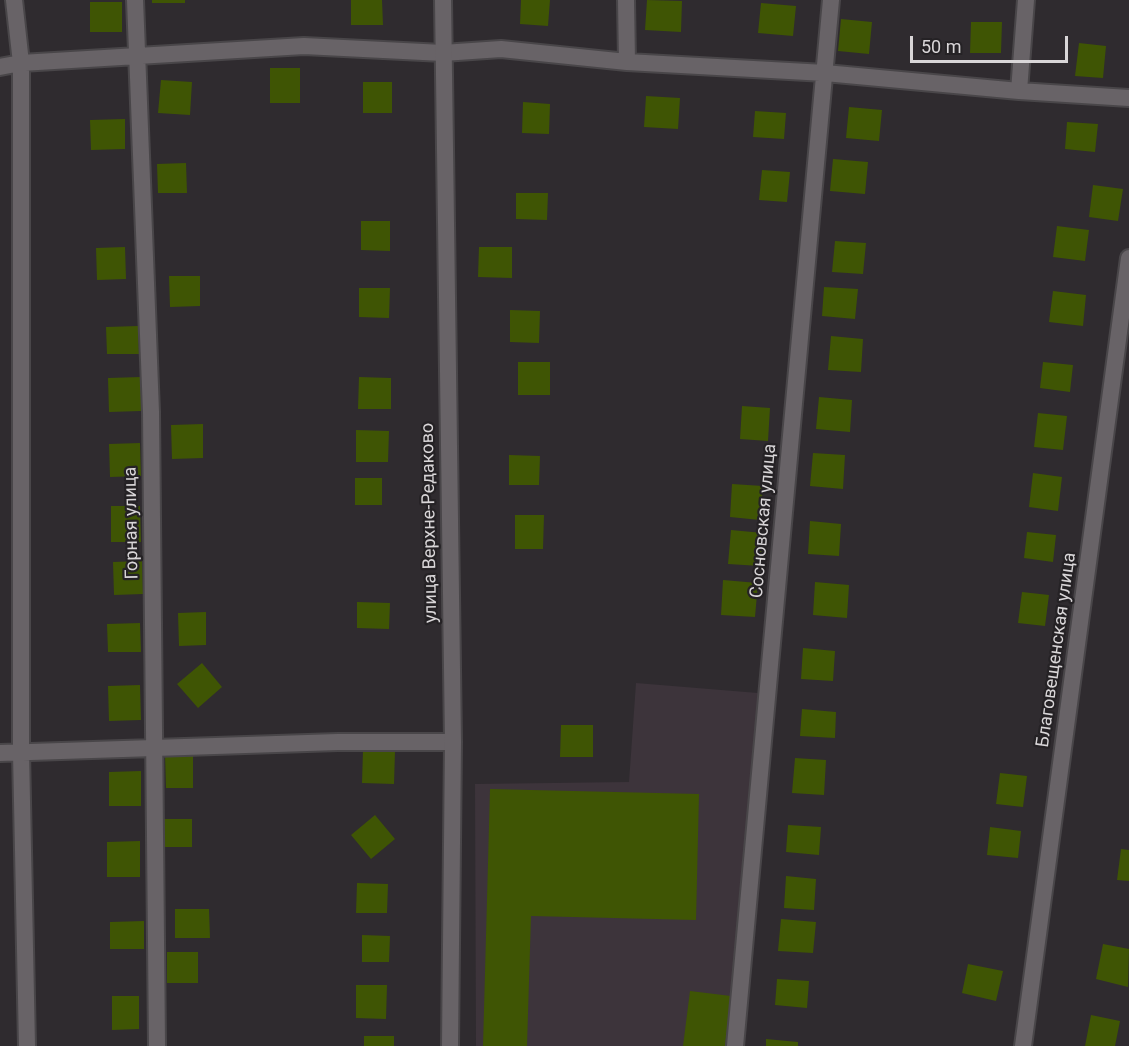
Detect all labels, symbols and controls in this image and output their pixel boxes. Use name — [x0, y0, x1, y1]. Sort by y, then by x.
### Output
scale bar — [913, 24, 1070, 62]
text: 50 m — [921, 36, 961, 57]
street label: улица Верхне-Редаково — [417, 423, 443, 623]
street label: Сосновская улица — [746, 443, 782, 599]
street label: Горная улица — [120, 466, 144, 580]
street label: Благовещенская улица — [1033, 551, 1081, 749]

